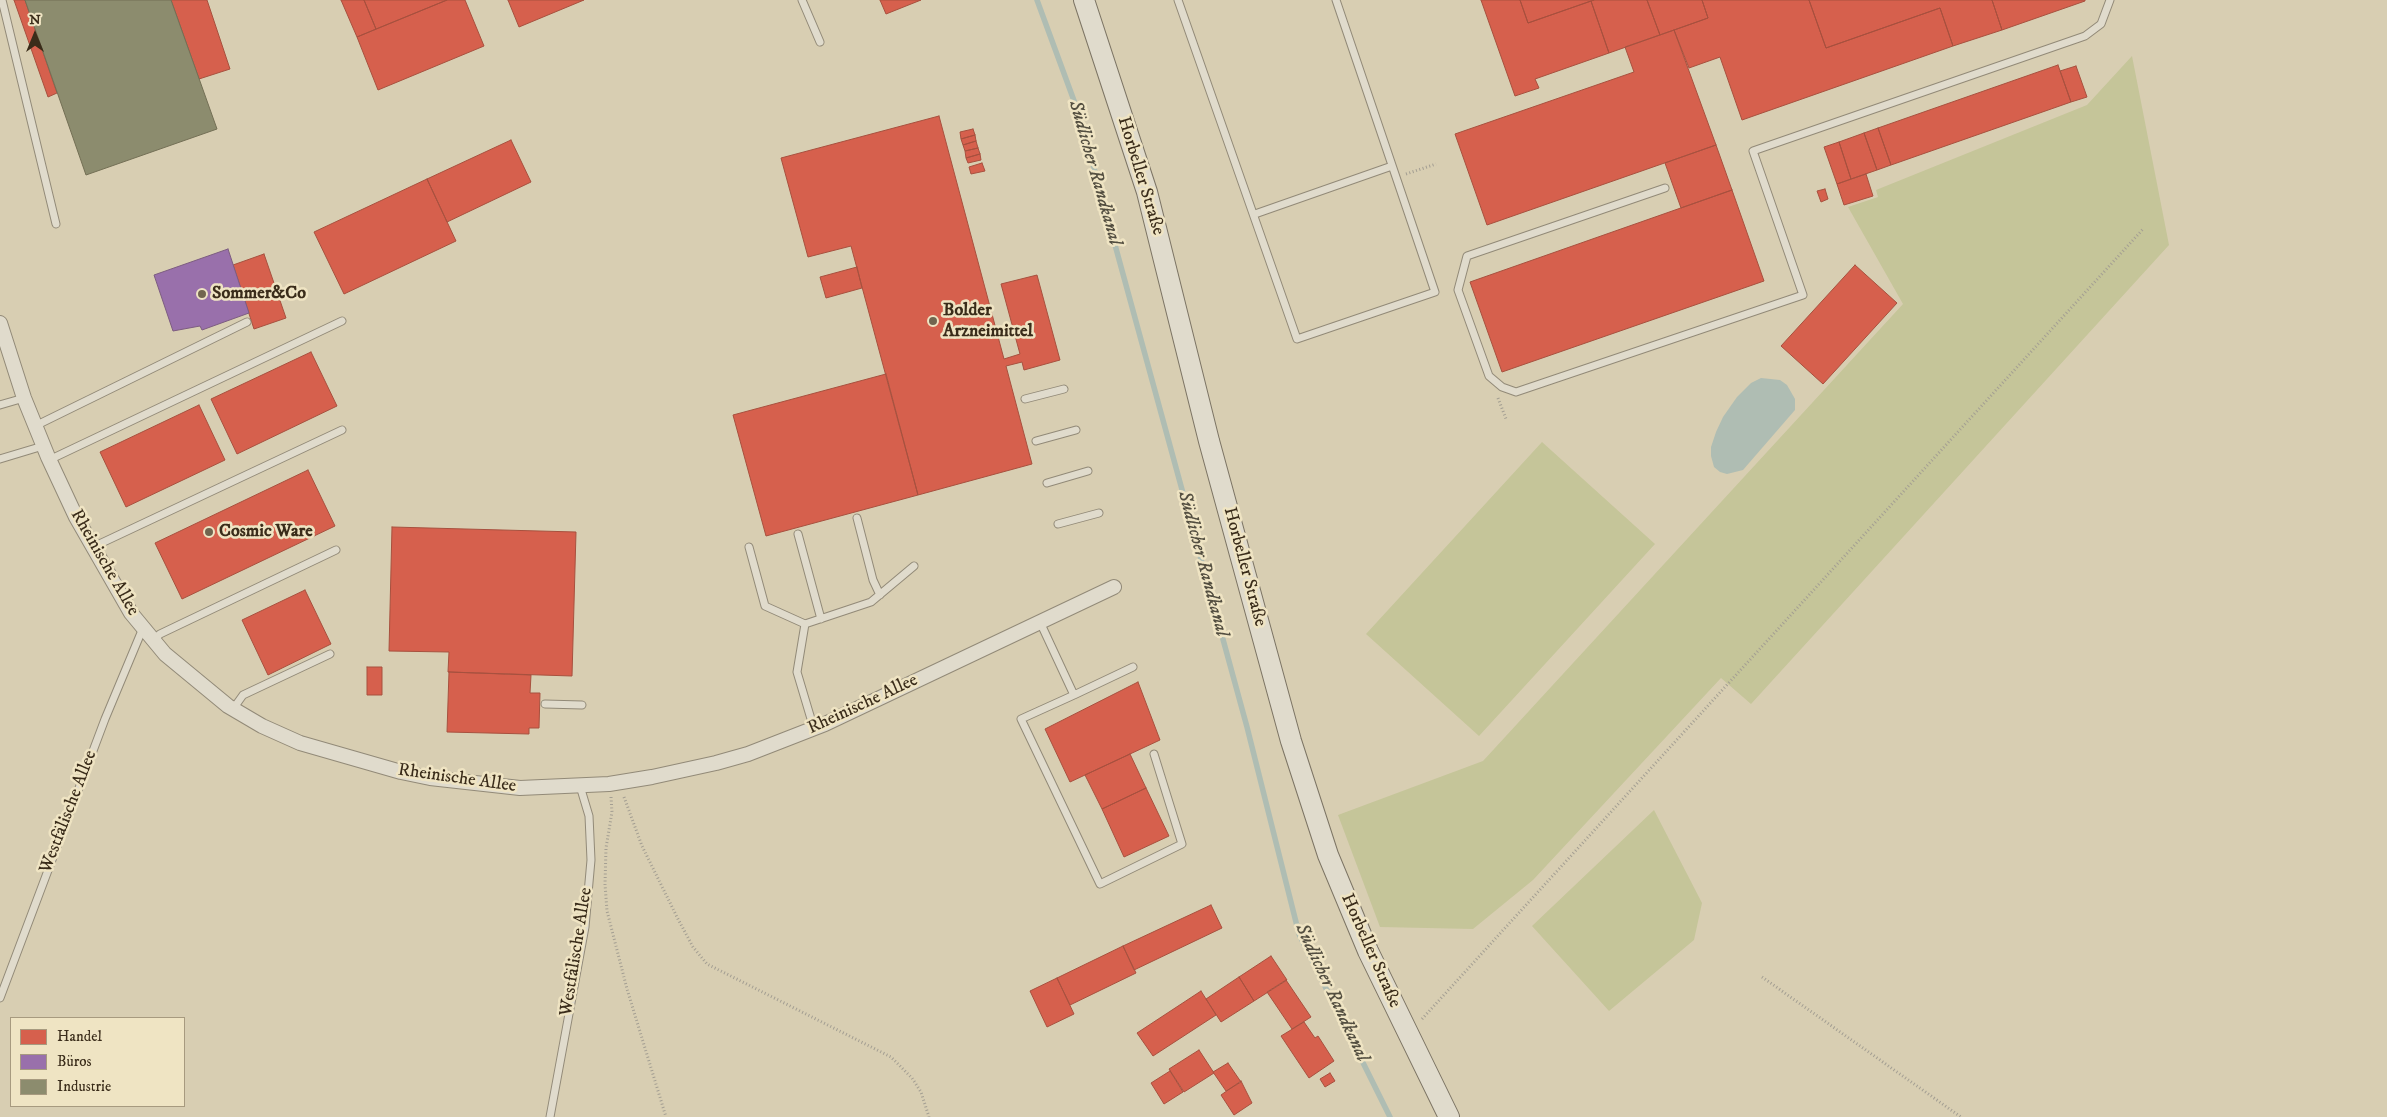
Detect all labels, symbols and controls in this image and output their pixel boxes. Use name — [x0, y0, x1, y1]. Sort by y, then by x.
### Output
north arrow — [10, 10, 60, 60]
text: N — [29, 11, 41, 29]
water label: Südlicher Randkanal — [1062, 98, 1126, 248]
street label: Horbeller Straße — [1112, 114, 1168, 238]
place label: Sommer&Co — [212, 283, 306, 305]
marker: Sommer&Co — [196, 288, 208, 300]
place label: Bolder Arzneimittel — [943, 300, 1033, 342]
marker: Bolder Arzneimittel — [927, 315, 939, 327]
water label: Südlicher Randkanal — [1172, 489, 1232, 639]
street label: Horbeller Straße — [1218, 505, 1270, 629]
street label: Rheinische Allee — [65, 506, 143, 620]
place label: Cosmic Ware — [219, 521, 313, 543]
marker: Cosmic Ware — [203, 526, 215, 538]
street label: Rheinische Allee — [804, 670, 922, 740]
street label: Westfälische Allee — [36, 748, 102, 876]
street label: Rheinische Allee — [397, 760, 517, 798]
street label: Westfälische Allee — [556, 886, 598, 1018]
street label: Horbeller Straße — [1335, 891, 1405, 1011]
water label: Südlicher Randkanal — [1289, 920, 1373, 1066]
legend — [10, 1017, 185, 1107]
text: Handel — [57, 1027, 102, 1046]
text: Büros — [57, 1052, 92, 1071]
text: Industrie — [57, 1077, 111, 1096]

